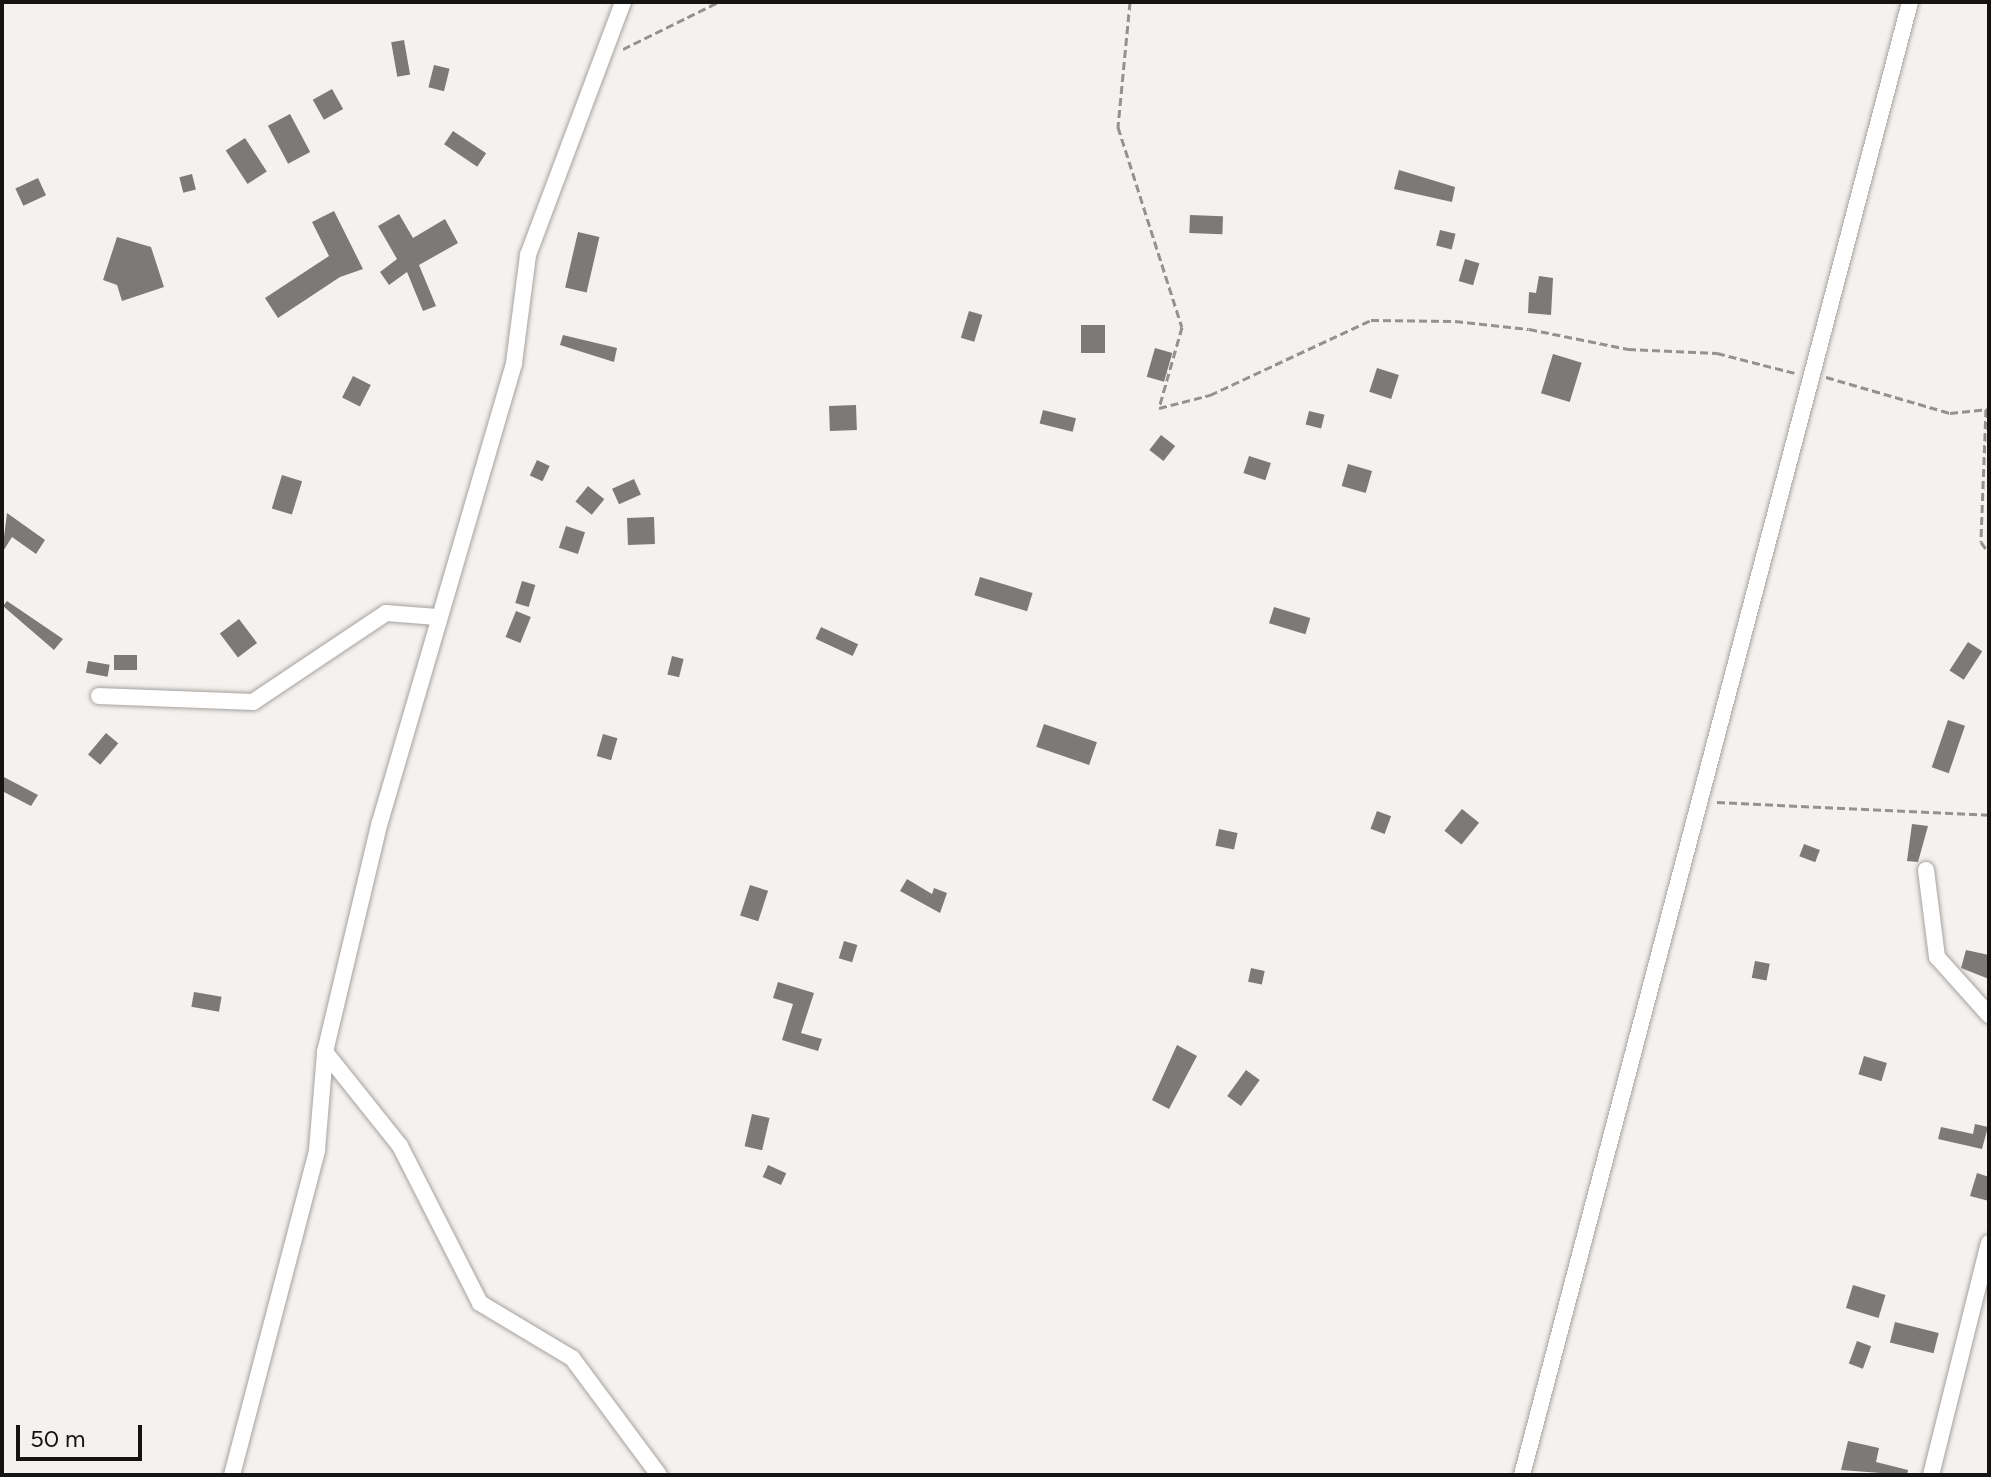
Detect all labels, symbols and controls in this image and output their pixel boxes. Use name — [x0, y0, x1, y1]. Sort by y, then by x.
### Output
scale bar — [20, 1409, 146, 1459]
text: 50 m — [30, 1424, 86, 1453]

